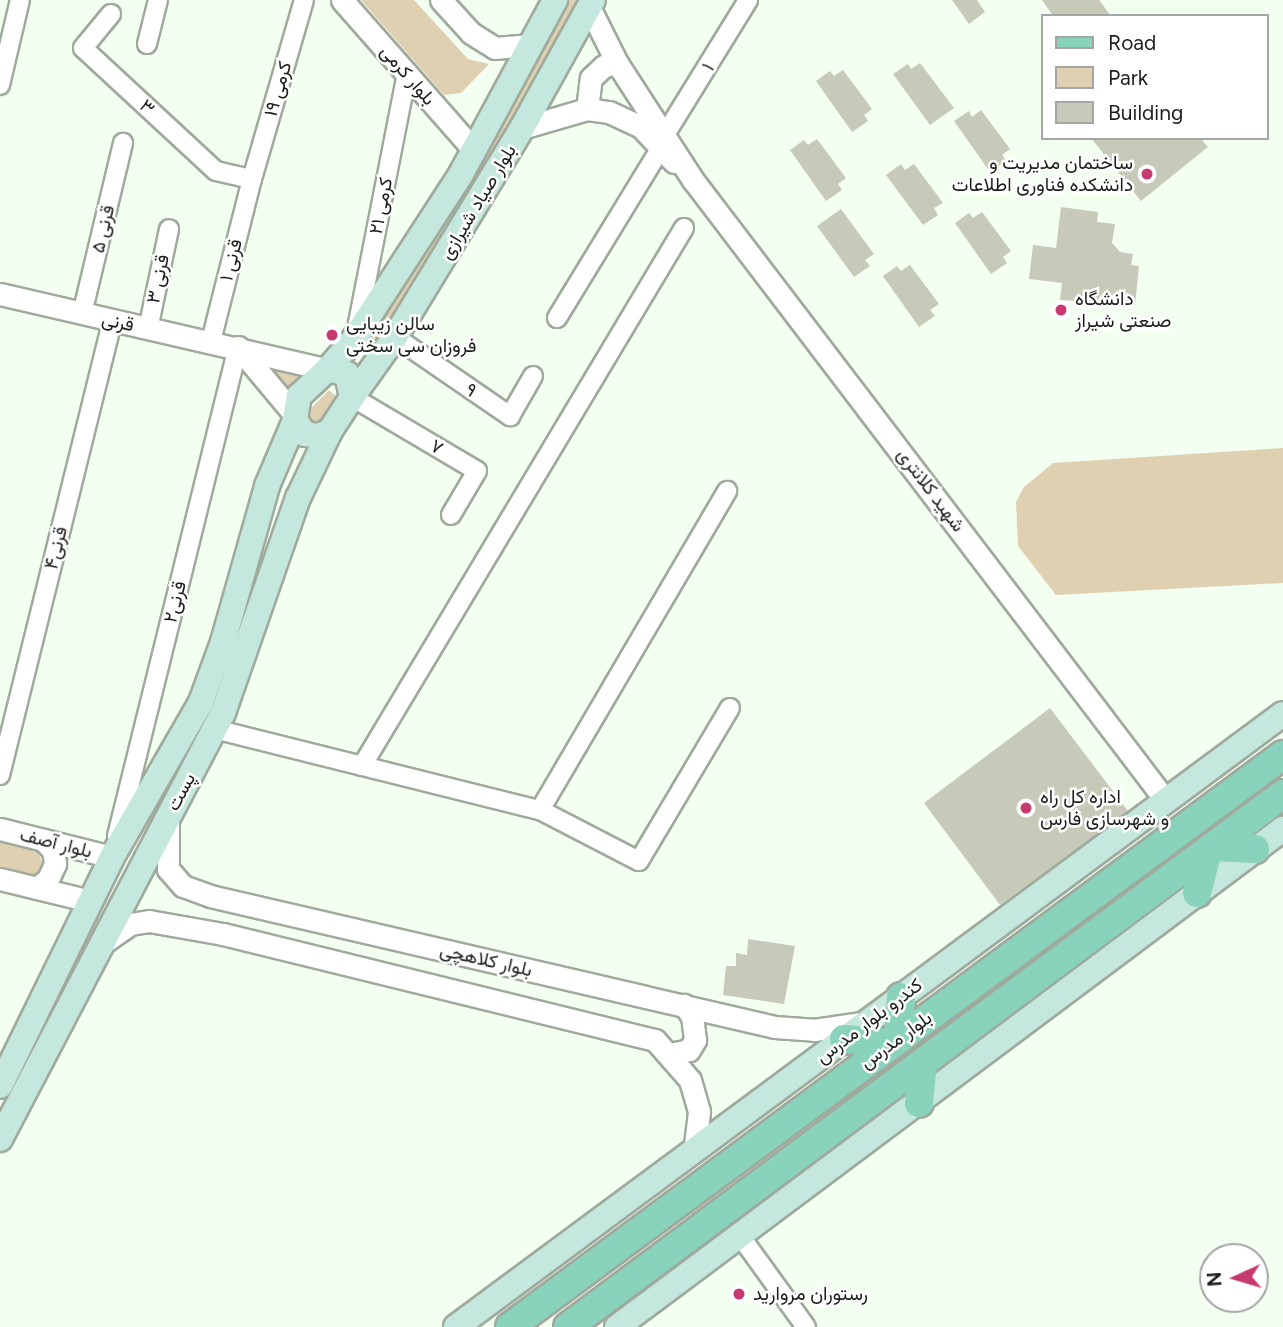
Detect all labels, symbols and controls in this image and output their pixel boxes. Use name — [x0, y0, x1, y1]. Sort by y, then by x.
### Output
legend — [1042, 14, 1269, 140]
text: Road — [1108, 30, 1156, 55]
street label: بلوار کرمی — [376, 40, 440, 110]
street label: کرمی ۱۹ — [259, 59, 297, 119]
street label: ۱ — [697, 59, 719, 75]
text: Park — [1108, 65, 1148, 90]
street label: ۳ — [135, 94, 159, 120]
text: Building — [1108, 100, 1183, 125]
street label: بلوار صیاد شیرازی — [435, 140, 521, 264]
place label: ساختمان مدیریت و دانشکده فناوری اطلاعات — [952, 152, 1133, 196]
marker: ساختمان مدیریت و دانشکده فناوری اطلاعات — [1139, 166, 1155, 182]
street label: کرمی ۲۱ — [364, 176, 398, 236]
street label: قرنی ۵ — [86, 203, 120, 255]
street label: قرنی ۱ — [215, 237, 247, 283]
street label: قرنی ۳ — [142, 252, 174, 306]
place label: دانشگاه صنعتی شیراز — [1075, 288, 1171, 332]
marker: دانشگاه صنعتی شیراز — [1053, 302, 1069, 318]
street label: قرنی — [100, 307, 136, 337]
place label: سالن زیبایی فروزان سی سختی — [346, 313, 476, 357]
marker: سالن زیبایی فروزان سی سختی — [324, 327, 340, 343]
street label: ۹ — [461, 378, 481, 402]
street label: ۷ — [426, 434, 448, 460]
street label: شهید کلانتری — [892, 444, 970, 536]
street label: قرنی۴ — [40, 524, 72, 572]
street label: قرنی۲ — [159, 579, 191, 625]
street label: پست — [162, 769, 200, 815]
place label: اداره کل راه و شهرسازی فارس — [1040, 786, 1169, 830]
marker: اداره کل راه و شهرسازی فارس — [1018, 800, 1034, 816]
street label: بلوار آصف — [18, 823, 94, 863]
street label: بلوار کلاهچی — [438, 938, 534, 982]
street label: کندرو بلوار مدرس — [811, 973, 927, 1069]
street label: بلوار مدرس — [856, 1006, 936, 1074]
north arrow — [1199, 1243, 1269, 1313]
text: N — [1203, 1271, 1227, 1287]
place label: رستوران مروارید — [753, 1283, 868, 1305]
marker: رستوران مروارید — [731, 1286, 747, 1302]

